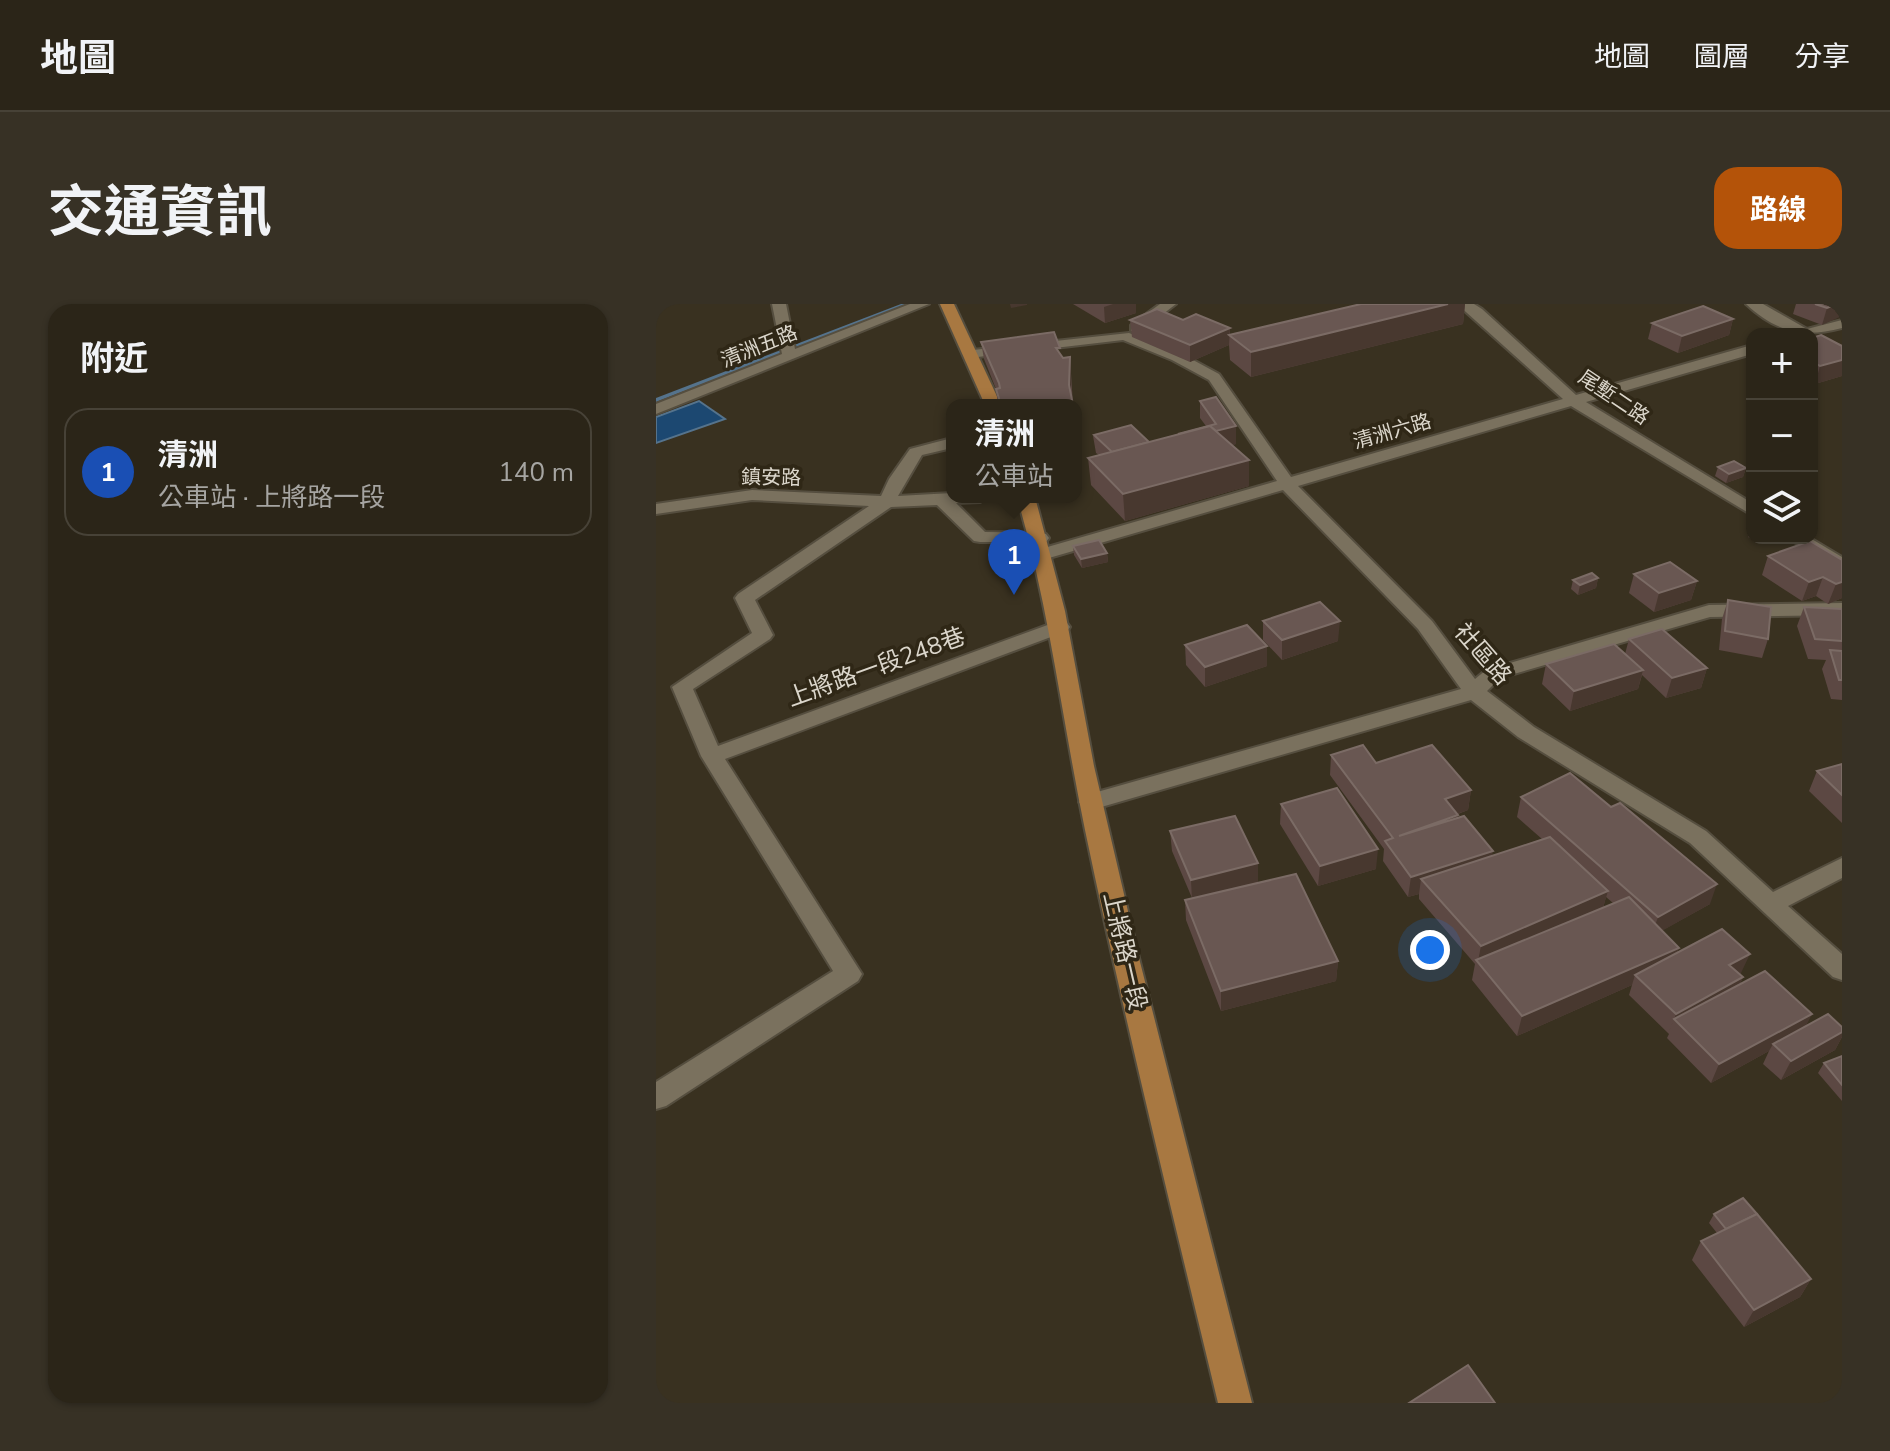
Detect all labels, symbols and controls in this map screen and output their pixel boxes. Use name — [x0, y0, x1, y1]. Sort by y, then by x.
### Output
text: 地圖 — [40, 33, 116, 84]
text: 地圖 — [1594, 38, 1650, 76]
text: 圖層 — [1694, 38, 1750, 76]
text: 分享 — [1794, 38, 1850, 76]
button: 路線 — [1714, 167, 1842, 249]
text: 交通資訊 — [48, 174, 272, 251]
street label: 清洲五路 — [717, 319, 801, 374]
map controls — [1746, 328, 1818, 544]
button: + — [1746, 328, 1818, 400]
text: 附近 — [80, 336, 148, 382]
street label: 尾塹二路 — [1573, 364, 1654, 431]
popup — [946, 399, 1082, 503]
button: − — [1746, 400, 1818, 472]
street label: 清洲六路 — [1350, 407, 1434, 455]
text: 清洲 — [975, 414, 1035, 455]
text: 清洲 — [158, 435, 218, 476]
text: 1 — [100, 455, 116, 490]
text: 140 m — [498, 455, 574, 490]
text: 公車站 — [975, 459, 1053, 494]
street label: 鎮安路 — [741, 463, 801, 492]
button: layers — [1746, 472, 1818, 544]
text: 公車站 · 上將路一段 — [158, 480, 385, 515]
pin: 1 — [988, 529, 1040, 595]
street label: 社區路 — [1447, 616, 1519, 692]
street label: 上將路一段248巷 — [783, 620, 969, 714]
street label: 上將路一段 — [1096, 889, 1154, 1013]
your location — [1410, 930, 1450, 970]

